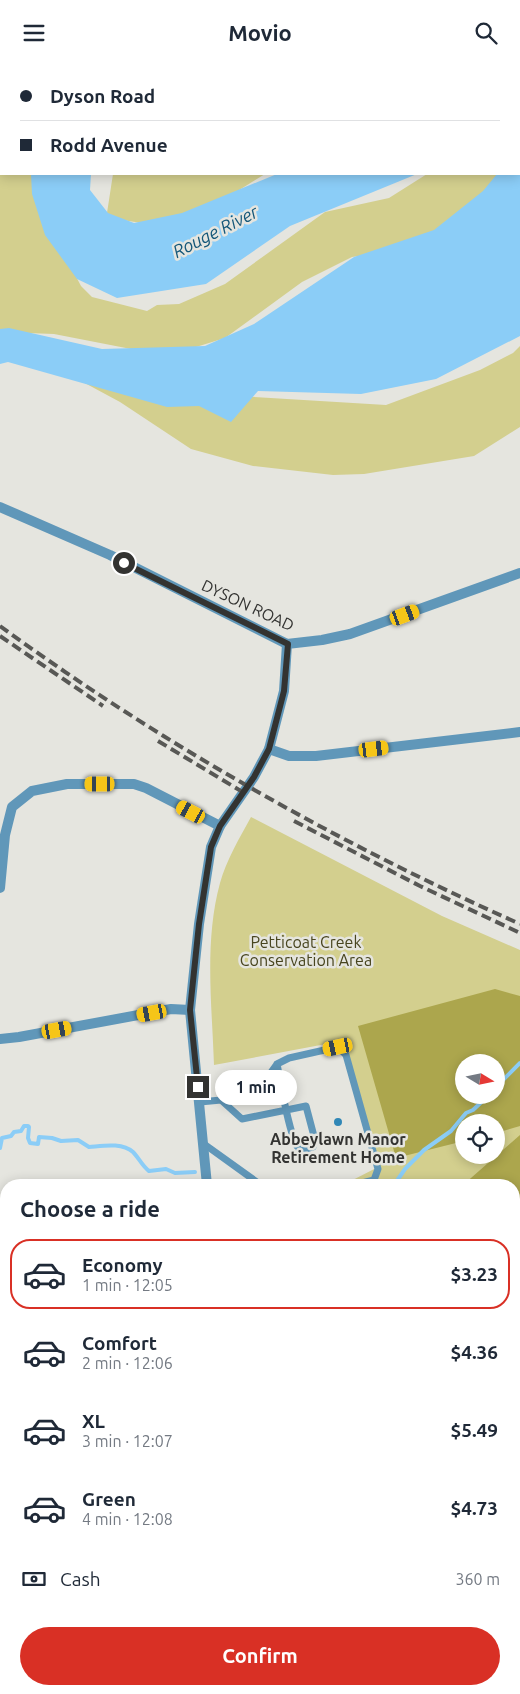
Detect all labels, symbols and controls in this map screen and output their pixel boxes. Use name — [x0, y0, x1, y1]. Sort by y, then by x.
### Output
icon: menu — [20, 19, 48, 47]
icon: search — [472, 19, 500, 47]
text: Movio — [228, 20, 292, 45]
text: Dyson Road — [50, 85, 155, 107]
text: Rodd Avenue — [50, 134, 168, 156]
water label: Rouge River — [169, 200, 262, 261]
route start — [113, 552, 135, 574]
street label: DYSON ROAD — [199, 576, 297, 634]
car — [388, 603, 421, 627]
car — [358, 740, 389, 758]
car — [85, 777, 115, 792]
car — [174, 798, 207, 826]
park label: Petticoat Creek Conservation Area — [240, 933, 372, 969]
car — [135, 1003, 168, 1023]
car — [40, 1020, 73, 1040]
car — [321, 1037, 354, 1057]
north arrow — [455, 1054, 505, 1104]
map controls — [455, 1054, 505, 1164]
callout: 1 min — [216, 1069, 298, 1105]
route end — [187, 1076, 209, 1098]
text: 1 min — [236, 1078, 276, 1096]
button: locate — [455, 1114, 505, 1164]
marker: Abbeylawn Manor Retirement Home — [332, 1116, 344, 1128]
place label: Abbeylawn Manor Retirement Home — [270, 1130, 406, 1166]
text: Choose a ride — [20, 1196, 160, 1221]
icon: car — [22, 1252, 67, 1297]
text: Economy — [82, 1254, 163, 1276]
text: $3.23 — [450, 1263, 498, 1285]
text: 1 min · 12:05 — [82, 1276, 173, 1294]
icon: car — [22, 1330, 67, 1375]
text: Comfort — [82, 1332, 157, 1354]
text: $4.36 — [450, 1341, 498, 1363]
text: 2 min · 12:06 — [82, 1354, 173, 1372]
icon: car — [22, 1408, 67, 1453]
text: XL — [82, 1410, 105, 1432]
text: $5.49 — [450, 1419, 498, 1441]
text: 3 min · 12:07 — [82, 1432, 173, 1450]
icon: car — [22, 1486, 67, 1531]
text: Green — [82, 1488, 136, 1510]
text: $4.73 — [450, 1497, 498, 1519]
text: 4 min · 12:08 — [82, 1510, 173, 1528]
icon: cash — [20, 1565, 48, 1593]
text: Cash — [60, 1568, 101, 1590]
text: 360 m — [455, 1570, 500, 1588]
button: Confirm — [20, 1627, 500, 1685]

